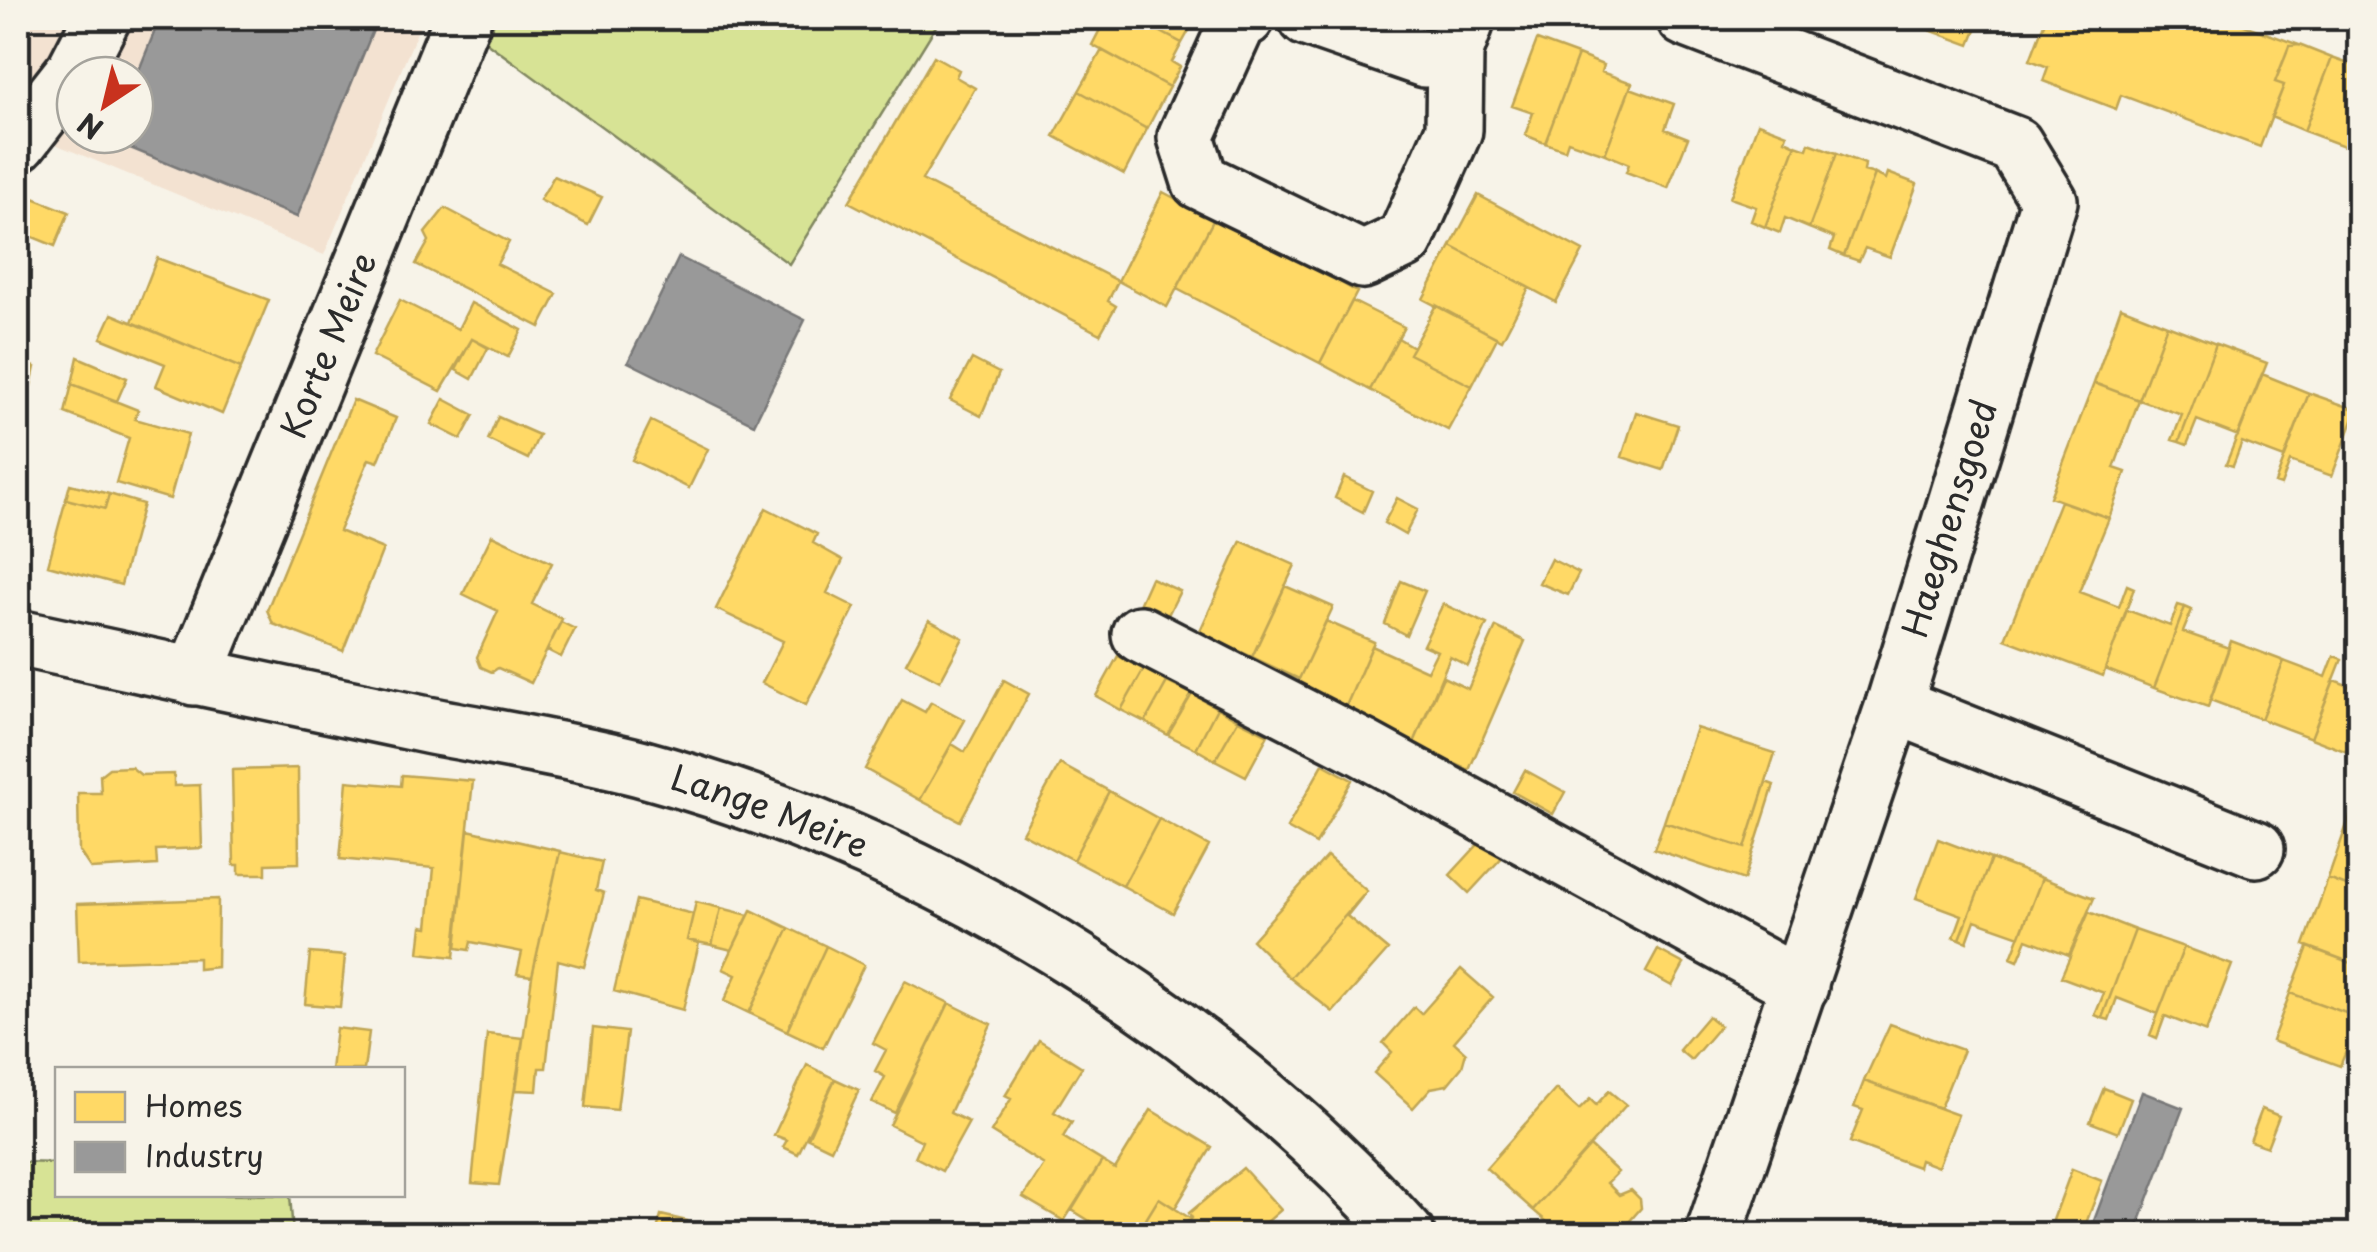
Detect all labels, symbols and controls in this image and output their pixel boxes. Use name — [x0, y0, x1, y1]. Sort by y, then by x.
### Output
north arrow — [55, 55, 155, 155]
text: N — [68, 103, 111, 151]
street label: Korte Meire — [265, 244, 389, 446]
street label: Haeghensgoed — [1886, 393, 2009, 644]
street label: Lange Meire — [665, 749, 878, 870]
legend — [55, 1067, 405, 1197]
text: Homes — [145, 1082, 242, 1127]
text: Industry — [145, 1132, 264, 1177]

